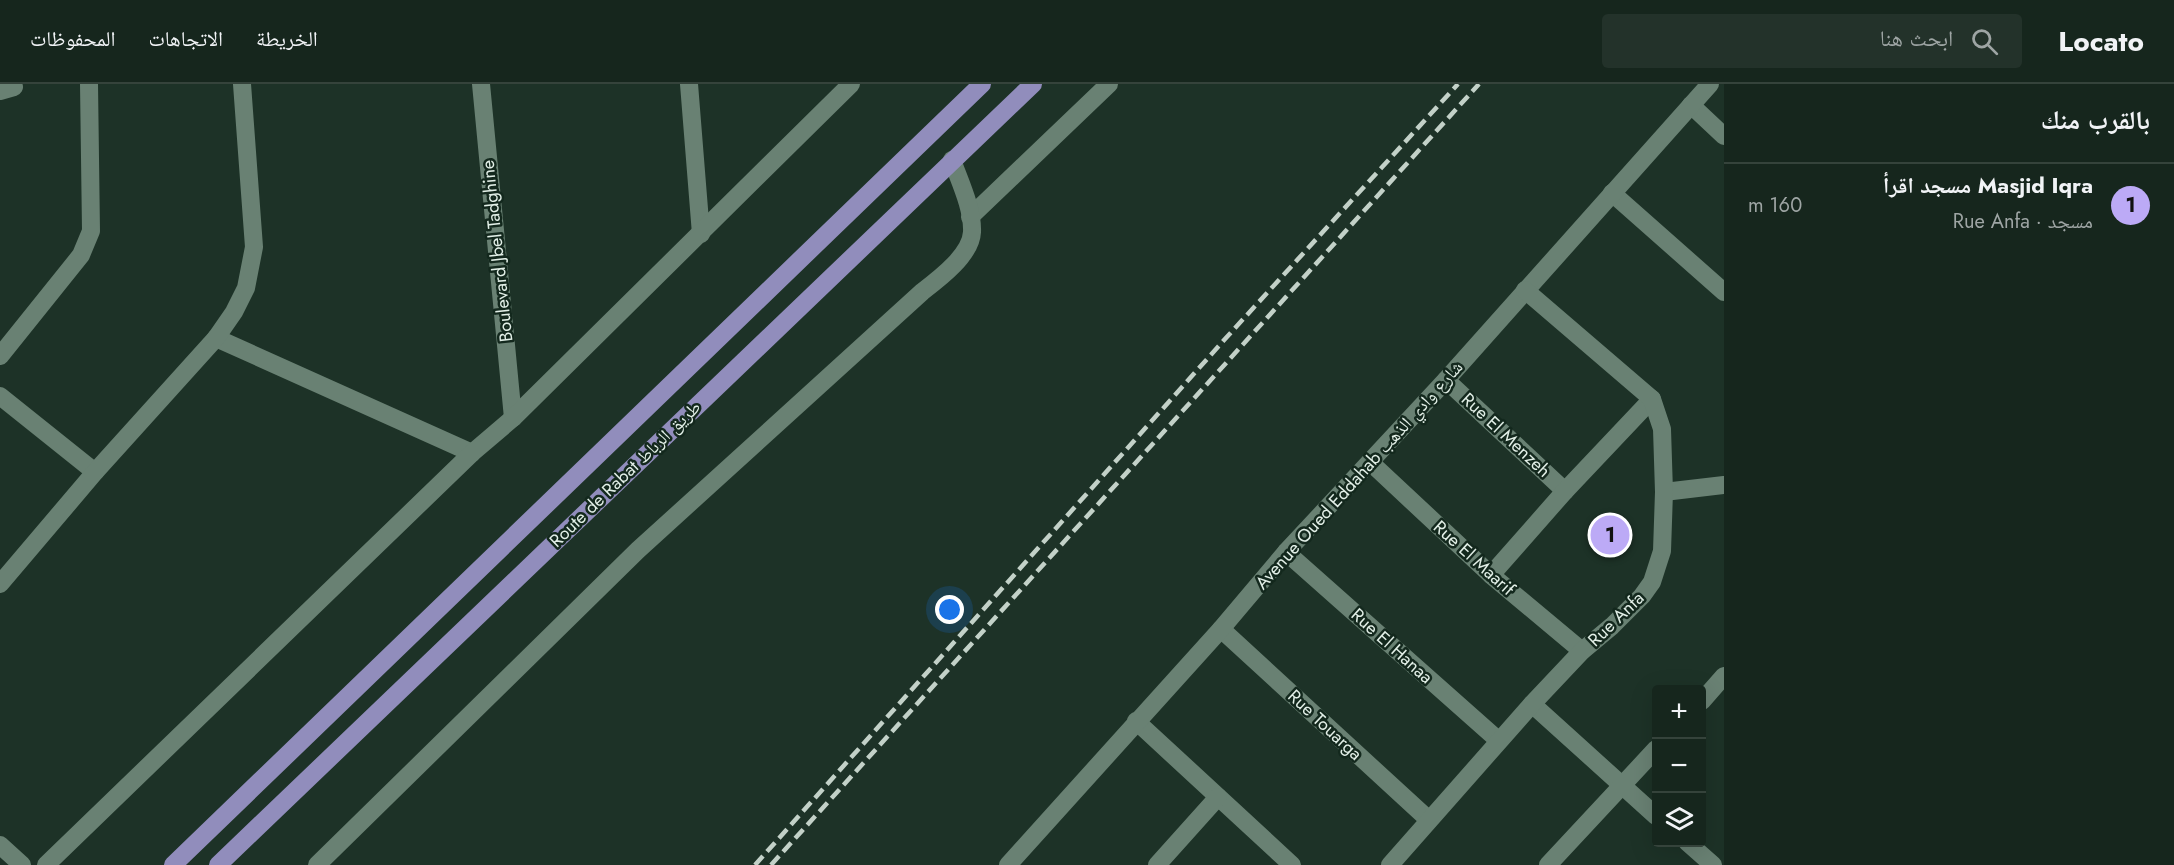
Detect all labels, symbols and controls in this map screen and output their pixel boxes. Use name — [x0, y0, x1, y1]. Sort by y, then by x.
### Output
search box — [1602, 14, 2022, 68]
text: Locato — [2058, 21, 2144, 62]
text: ابحث هنا — [1880, 22, 1953, 54]
text: المحفوظات — [30, 24, 115, 54]
text: الاتجاهات — [148, 24, 223, 54]
text: الخريطة — [256, 24, 318, 54]
icon: search — [1968, 25, 2001, 58]
text: بالقرب منك — [2041, 101, 2150, 139]
street label: Boulevard Jbel Tadghine — [475, 159, 519, 343]
text: Masjid Iqra مسجد اقرأ — [1883, 169, 2093, 201]
text: 160 m — [1748, 191, 1802, 220]
text: 1 — [2125, 191, 2136, 220]
text: مسجد · Rue Anfa — [1953, 207, 2093, 236]
street label: Avenue Oued Eddahab شارع وادي الذهب — [1249, 355, 1470, 596]
street label: Rue El Menzeh — [1456, 387, 1556, 483]
street label: Route de Rabat طريق الرباط — [543, 395, 707, 553]
pin: 1 — [1590, 512, 1630, 558]
street label: Rue El Maarif — [1428, 514, 1521, 602]
street label: Rue Anfa — [1582, 586, 1650, 652]
your location — [935, 595, 964, 624]
street label: Rue El Hanaa — [1345, 602, 1439, 690]
street label: Rue Touarga — [1282, 684, 1368, 766]
map controls — [1652, 685, 1706, 847]
button: + — [1652, 685, 1706, 739]
button: − — [1652, 739, 1706, 793]
button: layers — [1652, 793, 1706, 847]

